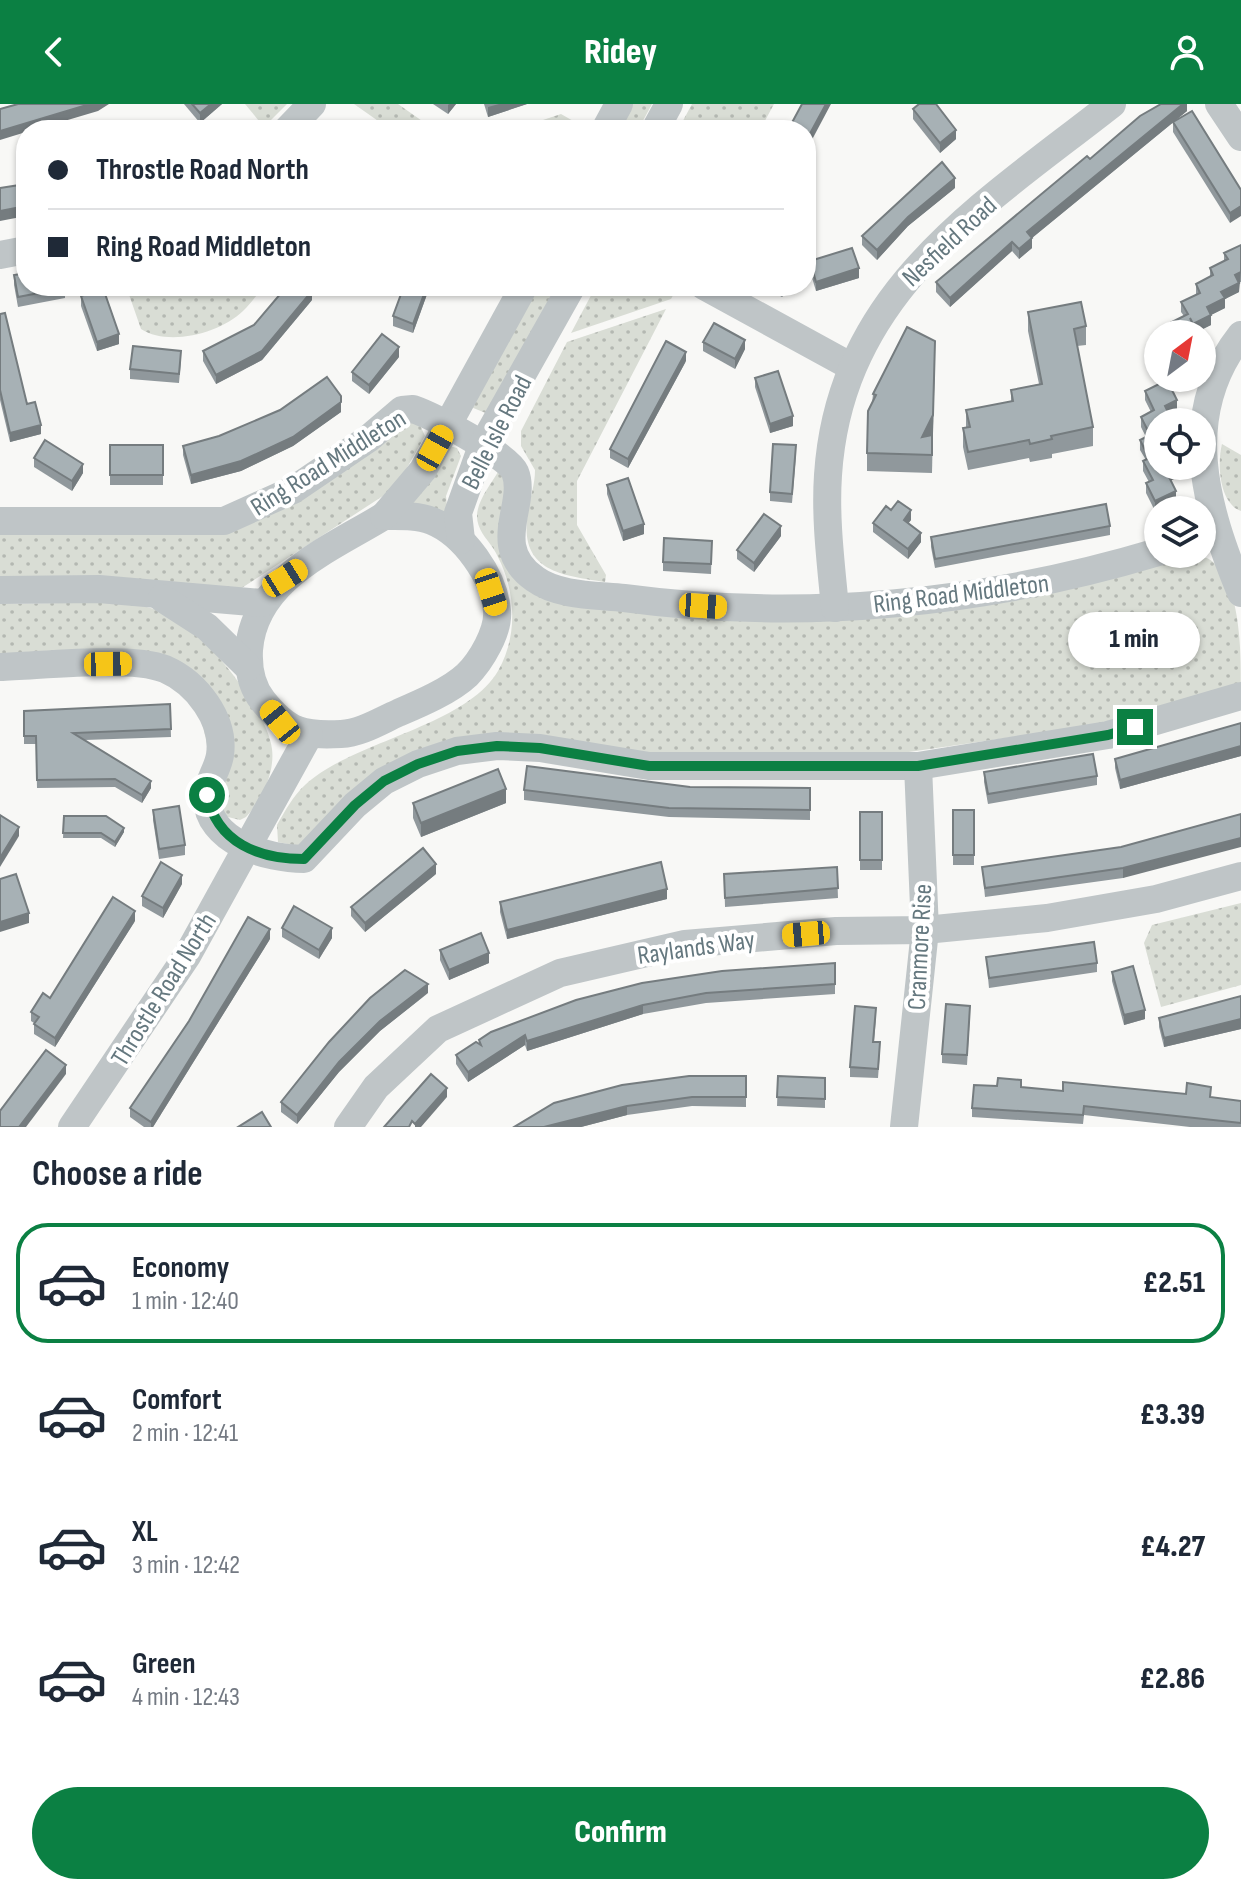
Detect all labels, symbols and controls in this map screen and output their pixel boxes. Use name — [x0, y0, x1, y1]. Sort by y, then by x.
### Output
icon: back — [32, 30, 76, 74]
icon: person — [1165, 30, 1209, 74]
text: Ridey — [584, 31, 657, 74]
text: Throstle Road North — [96, 152, 309, 188]
street label: Nesfield Road — [896, 191, 1004, 294]
text: Ring Road Middleton — [96, 229, 311, 265]
north arrow — [1144, 320, 1216, 392]
map controls — [1144, 320, 1216, 568]
street label: Belle Isle Road — [455, 371, 539, 495]
street label: Ring Road Middleton — [246, 403, 412, 523]
button: locate — [1144, 408, 1216, 480]
car — [413, 421, 457, 475]
button: layers — [1144, 496, 1216, 568]
car — [258, 555, 312, 601]
car — [472, 565, 510, 619]
street label: Ring Road Middleton — [872, 568, 1051, 621]
car — [678, 592, 728, 620]
callout: 1 min — [1069, 611, 1201, 667]
text: 1 min — [1109, 624, 1159, 655]
car — [84, 652, 132, 676]
car — [256, 696, 304, 748]
route end — [1117, 709, 1153, 745]
route start — [189, 777, 225, 813]
street label: Cranmore Rise — [902, 883, 939, 1011]
street label: Throstle Road North — [105, 908, 224, 1072]
car — [781, 920, 831, 948]
street label: Raylands Way — [636, 925, 757, 972]
text: Choose a ride — [32, 1153, 203, 1196]
icon: car — [36, 1247, 108, 1319]
text: Economy — [132, 1250, 229, 1286]
text: £2.51 — [1143, 1265, 1205, 1301]
text: 1 min · 12:40 — [132, 1286, 239, 1317]
icon: car — [36, 1379, 108, 1451]
text: Comfort — [132, 1382, 222, 1418]
text: £3.39 — [1140, 1397, 1205, 1433]
text: 2 min · 12:41 — [132, 1418, 238, 1449]
icon: car — [36, 1511, 108, 1583]
text: XL — [132, 1514, 158, 1550]
text: £4.27 — [1140, 1529, 1205, 1565]
text: 3 min · 12:42 — [132, 1550, 240, 1581]
icon: car — [36, 1643, 108, 1715]
text: Green — [132, 1646, 196, 1682]
text: £2.86 — [1139, 1661, 1205, 1697]
text: 4 min · 12:43 — [132, 1682, 240, 1713]
button: Confirm — [32, 1787, 1209, 1879]

